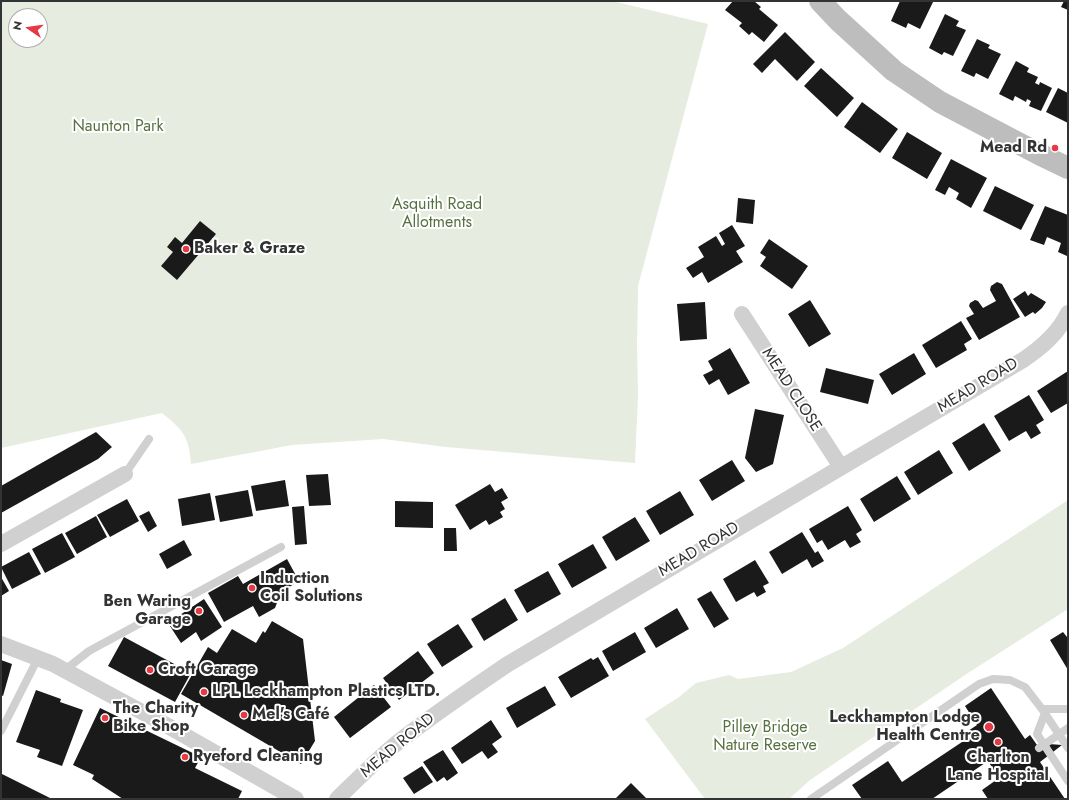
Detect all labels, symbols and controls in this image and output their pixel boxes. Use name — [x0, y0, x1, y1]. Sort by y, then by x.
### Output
north arrow — [8, 8, 48, 48]
text: N — [9, 19, 26, 32]
park label: Naunton Park — [72, 117, 164, 137]
place label: Mead Rd — [980, 138, 1047, 158]
marker: Mead Rd — [1050, 143, 1060, 153]
park label: Asquith Road Allotments — [392, 195, 482, 233]
place label: Baker & Graze — [194, 239, 305, 259]
marker: Baker & Graze — [181, 244, 191, 254]
street label: MEAD CLOSE — [757, 345, 825, 435]
street label: MEAD ROAD — [934, 354, 1022, 418]
street label: MEAD ROAD — [655, 518, 743, 582]
place label: Induction Coil Solutions — [260, 569, 363, 607]
marker: Induction Coil Solutions — [247, 583, 257, 593]
place label: Ben Waring Garage — [103, 592, 191, 630]
marker: Ben Waring Garage — [194, 606, 204, 616]
place label: Croft Garage — [158, 660, 256, 680]
marker: Croft Garage — [145, 665, 155, 675]
place label: LPL Leckhampton Plastics LTD. — [212, 682, 440, 702]
marker: LPL Leckhampton Plastics LTD. — [199, 687, 209, 697]
place label: The Charity Bike Shop — [113, 699, 198, 737]
place label: Mel's Café — [252, 705, 330, 725]
place label: Leckhampton Lodge Health Centre — [829, 708, 980, 746]
marker: Mel's Café — [239, 710, 249, 720]
street label: MEAD ROAD — [357, 710, 439, 782]
marker: The Charity Bike Shop — [100, 713, 110, 723]
park label: Pilley Bridge Nature Reserve — [713, 718, 817, 756]
marker: Leckhampton Lodge Health Centre — [983, 721, 995, 733]
marker: Charlton Lane Hospital — [993, 737, 1003, 747]
place label: Ryeford Cleaning — [193, 747, 323, 767]
place label: Charlton Lane Hospital — [947, 748, 1049, 786]
marker: Ryeford Cleaning — [180, 752, 190, 762]

